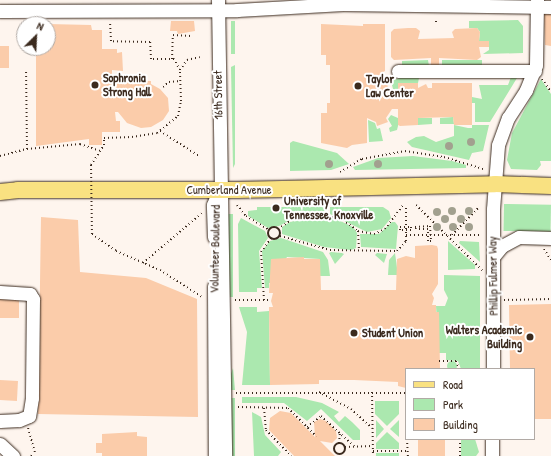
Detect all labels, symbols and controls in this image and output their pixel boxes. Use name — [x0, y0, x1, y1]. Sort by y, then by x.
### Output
north arrow — [16, 16, 56, 56]
text: N — [35, 18, 46, 34]
street label: 16th Street — [210, 70, 226, 120]
place label: Sophronia Strong Hall — [103, 71, 151, 99]
place label: Taylor Law Center — [366, 72, 414, 100]
marker: Sophronia Strong Hall — [90, 80, 100, 90]
marker: Taylor Law Center — [353, 81, 363, 91]
street label: Cumberland Avenue — [186, 183, 272, 197]
place label: University of Tennessee, Knoxville — [284, 194, 373, 222]
marker: University of Tennessee, Knoxville — [271, 203, 281, 213]
street label: Volunteer Boulevard — [207, 205, 223, 293]
street label: Phillip Fulmer Way — [485, 236, 501, 316]
place label: Walters Academic Building — [446, 323, 522, 351]
place label: Student Union — [362, 326, 423, 340]
marker: Student Union — [349, 328, 359, 338]
marker: Walters Academic Building — [525, 332, 535, 342]
legend — [405, 368, 535, 440]
text: Road — [443, 376, 463, 393]
text: Park — [443, 396, 463, 413]
text: Building — [443, 416, 478, 433]

